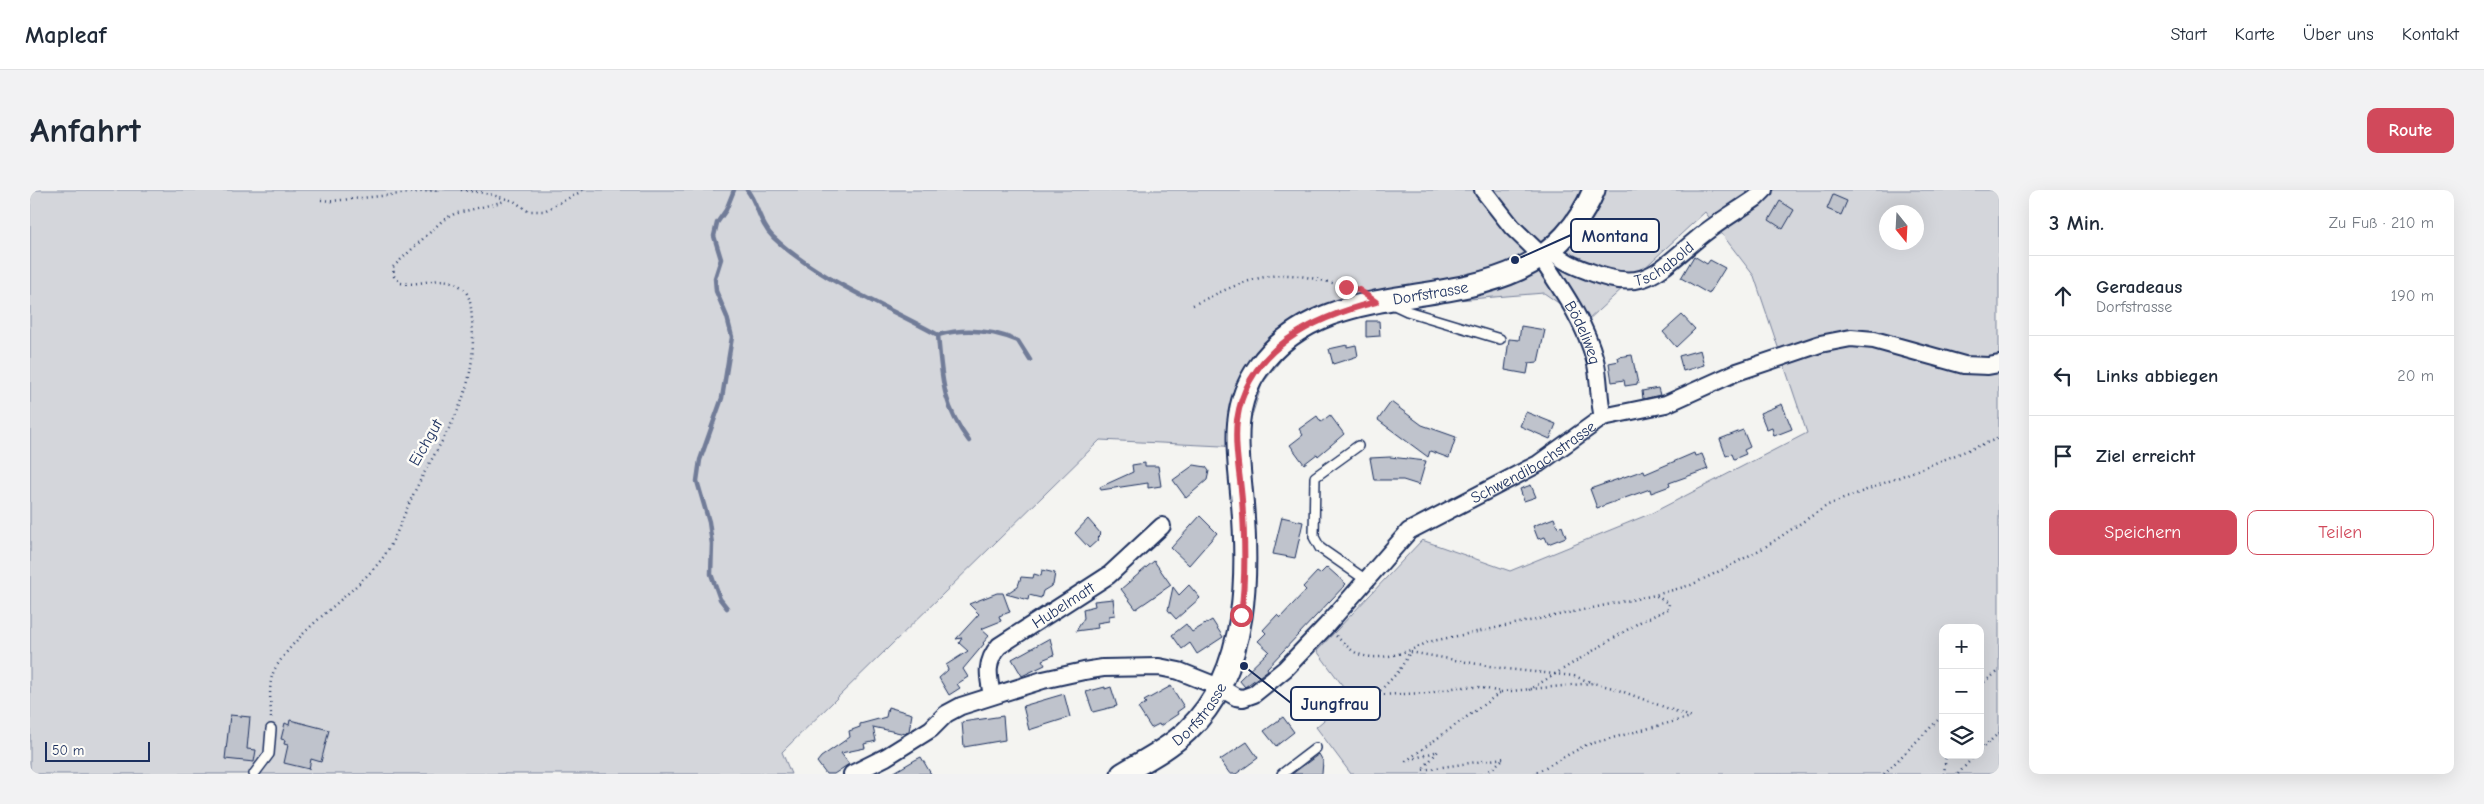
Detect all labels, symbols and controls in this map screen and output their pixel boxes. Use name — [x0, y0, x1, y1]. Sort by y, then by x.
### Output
text: Mapleaf — [25, 21, 106, 49]
text: Start — [2170, 24, 2207, 45]
text: Karte — [2235, 24, 2275, 45]
text: Über uns — [2303, 24, 2374, 45]
text: Kontakt — [2402, 24, 2459, 45]
button: Route — [2367, 108, 2454, 153]
text: Anfahrt — [30, 110, 141, 151]
north arrow — [1879, 205, 1924, 250]
text: 3 Min. — [2049, 211, 2104, 235]
text: Zu Fuß · 210 m — [2329, 214, 2434, 232]
callout: Montana — [1571, 219, 1659, 252]
text: Montana — [1581, 226, 1649, 247]
street label: Tschabold — [1633, 238, 1697, 290]
route end — [1335, 276, 1358, 299]
text: Geradeaus — [2096, 276, 2182, 298]
street label: Dorfstrasse — [1391, 278, 1470, 309]
icon: ahead — [2049, 282, 2077, 310]
text: 190 m — [2391, 287, 2434, 305]
street label: Bödeliweg — [1561, 298, 1604, 366]
text: Dorfstrasse — [2096, 298, 2172, 316]
icon: left — [2049, 362, 2077, 390]
text: Links abbiegen — [2096, 365, 2218, 387]
text: 20 m — [2397, 367, 2434, 385]
street label: Eichgut — [405, 416, 447, 469]
street label: Schwendibachstrasse — [1468, 417, 1599, 507]
icon: arrive — [2049, 442, 2077, 470]
text: Ziel erreicht — [2096, 445, 2195, 467]
button: Speichern — [2049, 510, 2237, 555]
button: Teilen — [2247, 510, 2434, 555]
street label: Hubelmatt — [1029, 579, 1098, 632]
route start — [1230, 604, 1253, 627]
map controls — [1939, 624, 1984, 759]
button: + — [1939, 624, 1984, 669]
button: − — [1939, 669, 1984, 714]
street label: Dorfstrasse — [1169, 680, 1230, 750]
callout: Jungfrau — [1291, 687, 1380, 720]
text: Jungfrau — [1301, 694, 1369, 715]
button: layers — [1939, 714, 1984, 759]
scale bar — [45, 739, 150, 762]
text: 50 m — [52, 742, 84, 759]

